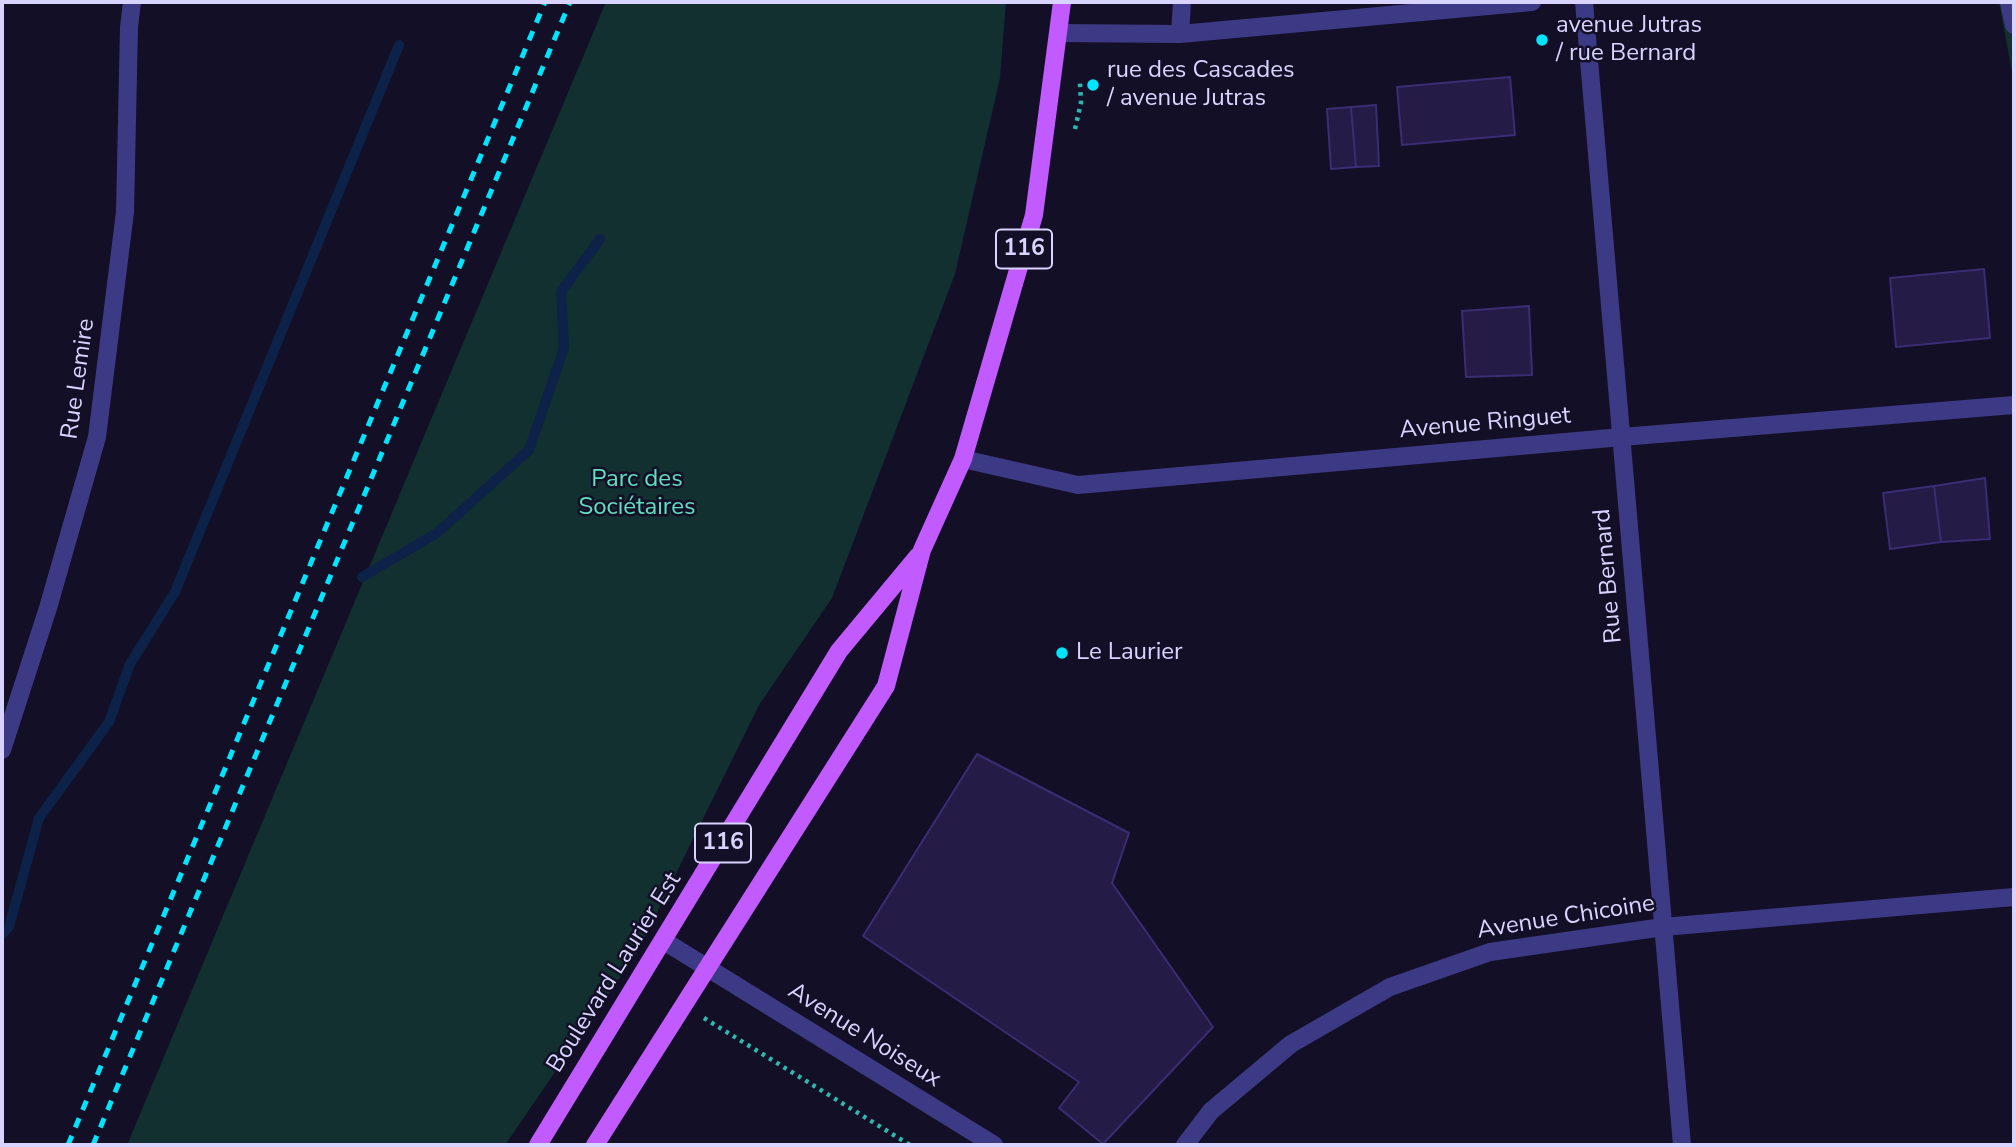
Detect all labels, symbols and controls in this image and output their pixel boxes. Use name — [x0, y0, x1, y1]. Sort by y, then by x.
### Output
place label: avenue Jutras / rue Bernard — [1556, 12, 1702, 68]
marker: avenue Jutras / rue Bernard — [1534, 32, 1550, 48]
place label: rue des Cascades / avenue Jutras — [1107, 57, 1295, 113]
marker: rue des Cascades / avenue Jutras — [1085, 77, 1101, 93]
road number: 116 — [996, 230, 1052, 268]
street label: Rue Lemire — [56, 317, 102, 441]
street label: Avenue Ringuet — [1398, 402, 1572, 446]
park label: Parc des Sociétaires — [579, 466, 695, 522]
street label: Rue Bernard — [1589, 508, 1629, 644]
place label: Le Laurier — [1076, 639, 1183, 667]
marker: Le Laurier — [1054, 645, 1070, 661]
road number: 116 — [695, 824, 751, 862]
street label: Boulevard Laurier Est — [542, 868, 688, 1078]
street label: Avenue Chicoine — [1475, 890, 1657, 946]
street label: Avenue Noiseux — [782, 977, 946, 1095]

